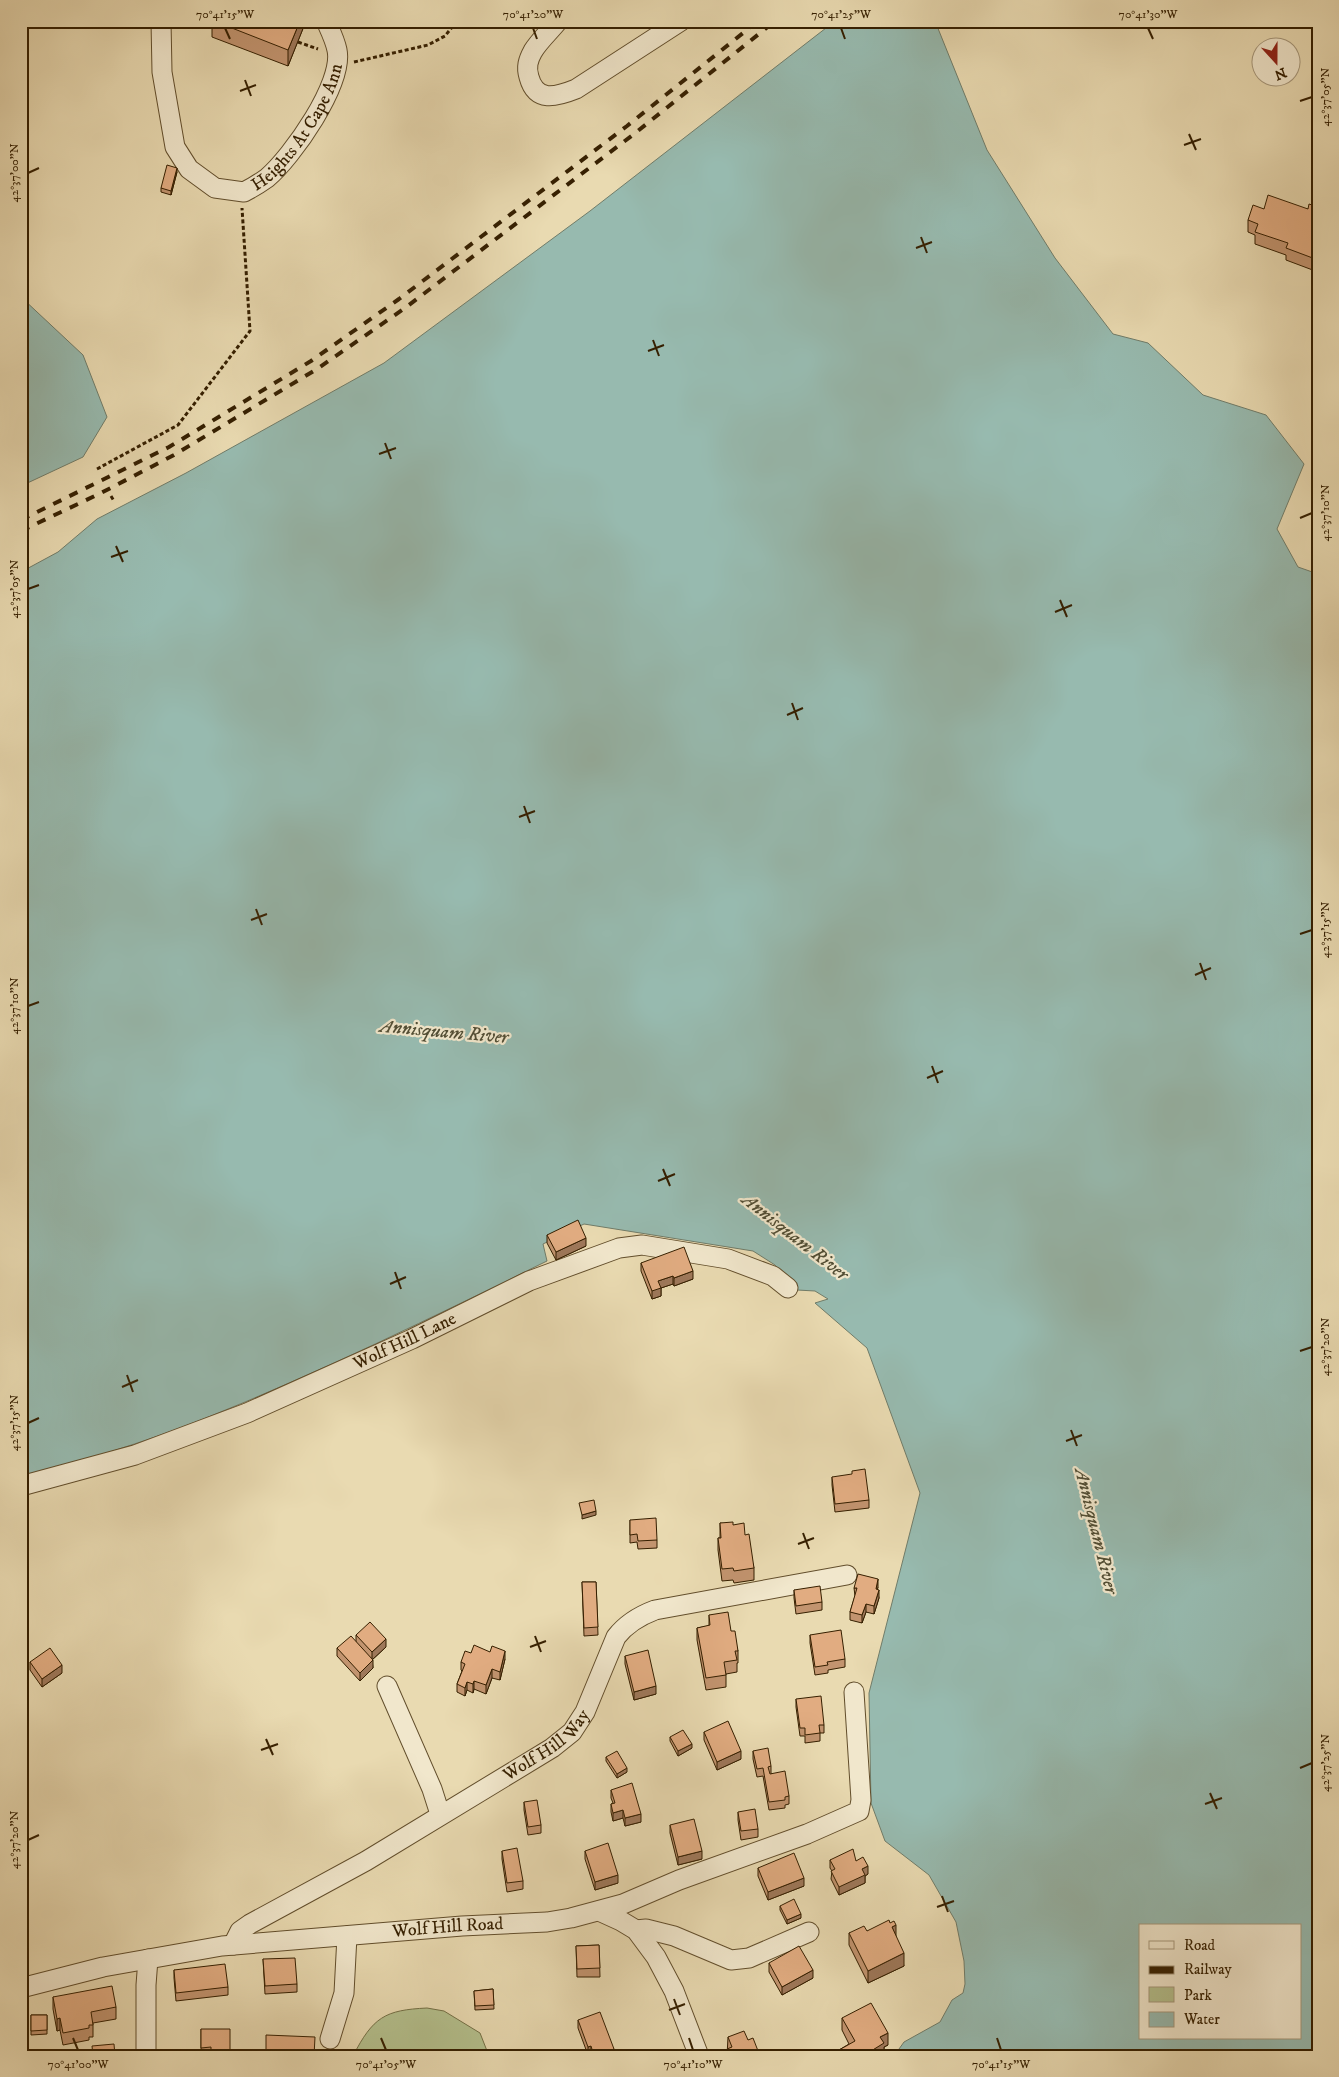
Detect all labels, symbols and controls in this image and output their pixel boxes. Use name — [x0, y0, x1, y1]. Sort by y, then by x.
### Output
text: 70°41'15"W — [196, 7, 255, 22]
text: 70°41'20"W — [503, 7, 564, 22]
text: 70°41'25"W — [811, 7, 872, 22]
text: 70°41'30"W — [1119, 7, 1178, 22]
north arrow — [1252, 38, 1302, 88]
street label: Heights At Cape Ann — [247, 61, 348, 196]
text: N — [1271, 63, 1289, 84]
text: 42°37'05"N — [1318, 67, 1333, 126]
text: 42°37'00"N — [7, 143, 22, 203]
text: 42°37'10"N — [1318, 484, 1333, 542]
text: 42°37'05"N — [7, 559, 22, 618]
text: 42°37'15"N — [1318, 902, 1333, 958]
text: 42°37'10"N — [7, 977, 22, 1035]
water label: Annisquam River — [377, 1015, 511, 1050]
water label: Annisquam River — [735, 1187, 855, 1288]
street label: Wolf Hill Lane — [349, 1308, 460, 1375]
text: 42°37'20"N — [1318, 1318, 1333, 1376]
text: 42°37'15"N — [7, 1395, 22, 1451]
water label: Annisquam River — [1068, 1464, 1123, 1599]
street label: Wolf Hill Way — [498, 1705, 595, 1787]
text: 42°37'25"N — [1318, 1734, 1333, 1792]
text: 42°37'20"N — [7, 1811, 22, 1869]
street label: Wolf Hill Road — [390, 1913, 504, 1943]
legend — [1139, 1924, 1302, 2040]
text: Road — [1184, 1936, 1216, 1955]
text: Railway — [1184, 1960, 1232, 1979]
text: Park — [1184, 1986, 1213, 2005]
text: Water — [1183, 2010, 1220, 2029]
text: 70°41'00"W — [48, 2057, 109, 2072]
text: 70°41'05"W — [356, 2057, 417, 2072]
text: 70°41'10"W — [664, 2057, 723, 2072]
text: 70°41'15"W — [972, 2057, 1031, 2072]

